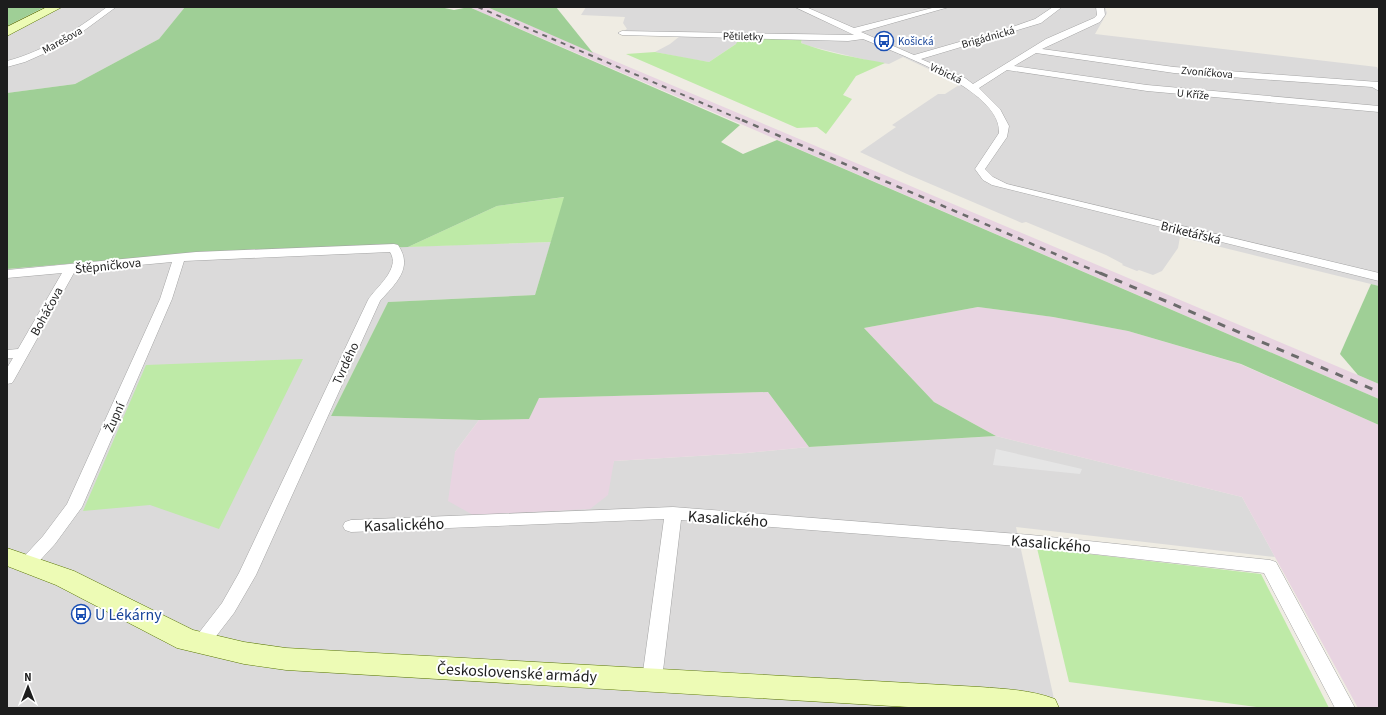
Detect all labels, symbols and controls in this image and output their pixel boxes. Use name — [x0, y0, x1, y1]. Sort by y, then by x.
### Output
street label: Marešova — [39, 23, 85, 58]
street label: Brigádnická — [960, 23, 1016, 52]
street label: Pětiletky — [723, 29, 763, 44]
bus stop icon: Košická — [873, 30, 895, 52]
place label: Košická — [898, 34, 933, 49]
street label: Vrbická — [927, 59, 964, 87]
street label: Zvoníčkova — [1180, 63, 1234, 82]
street label: U Kříže — [1176, 85, 1210, 104]
street label: Briketářská — [1159, 217, 1223, 249]
street label: Štěpničkova — [74, 254, 142, 278]
street label: Boháčova — [26, 284, 68, 339]
street label: Tvrdého — [328, 339, 364, 388]
street label: Župní — [100, 399, 130, 435]
street label: Kasalického — [687, 505, 769, 533]
street label: Kasalického — [363, 513, 445, 537]
street label: Kasalického — [1010, 530, 1092, 558]
bus stop icon: U Lékárny — [70, 603, 92, 625]
place label: U Lékárny — [95, 604, 162, 626]
street label: Československé armády — [436, 658, 598, 688]
north arrow — [8, 667, 48, 707]
text: N — [24, 670, 32, 685]

